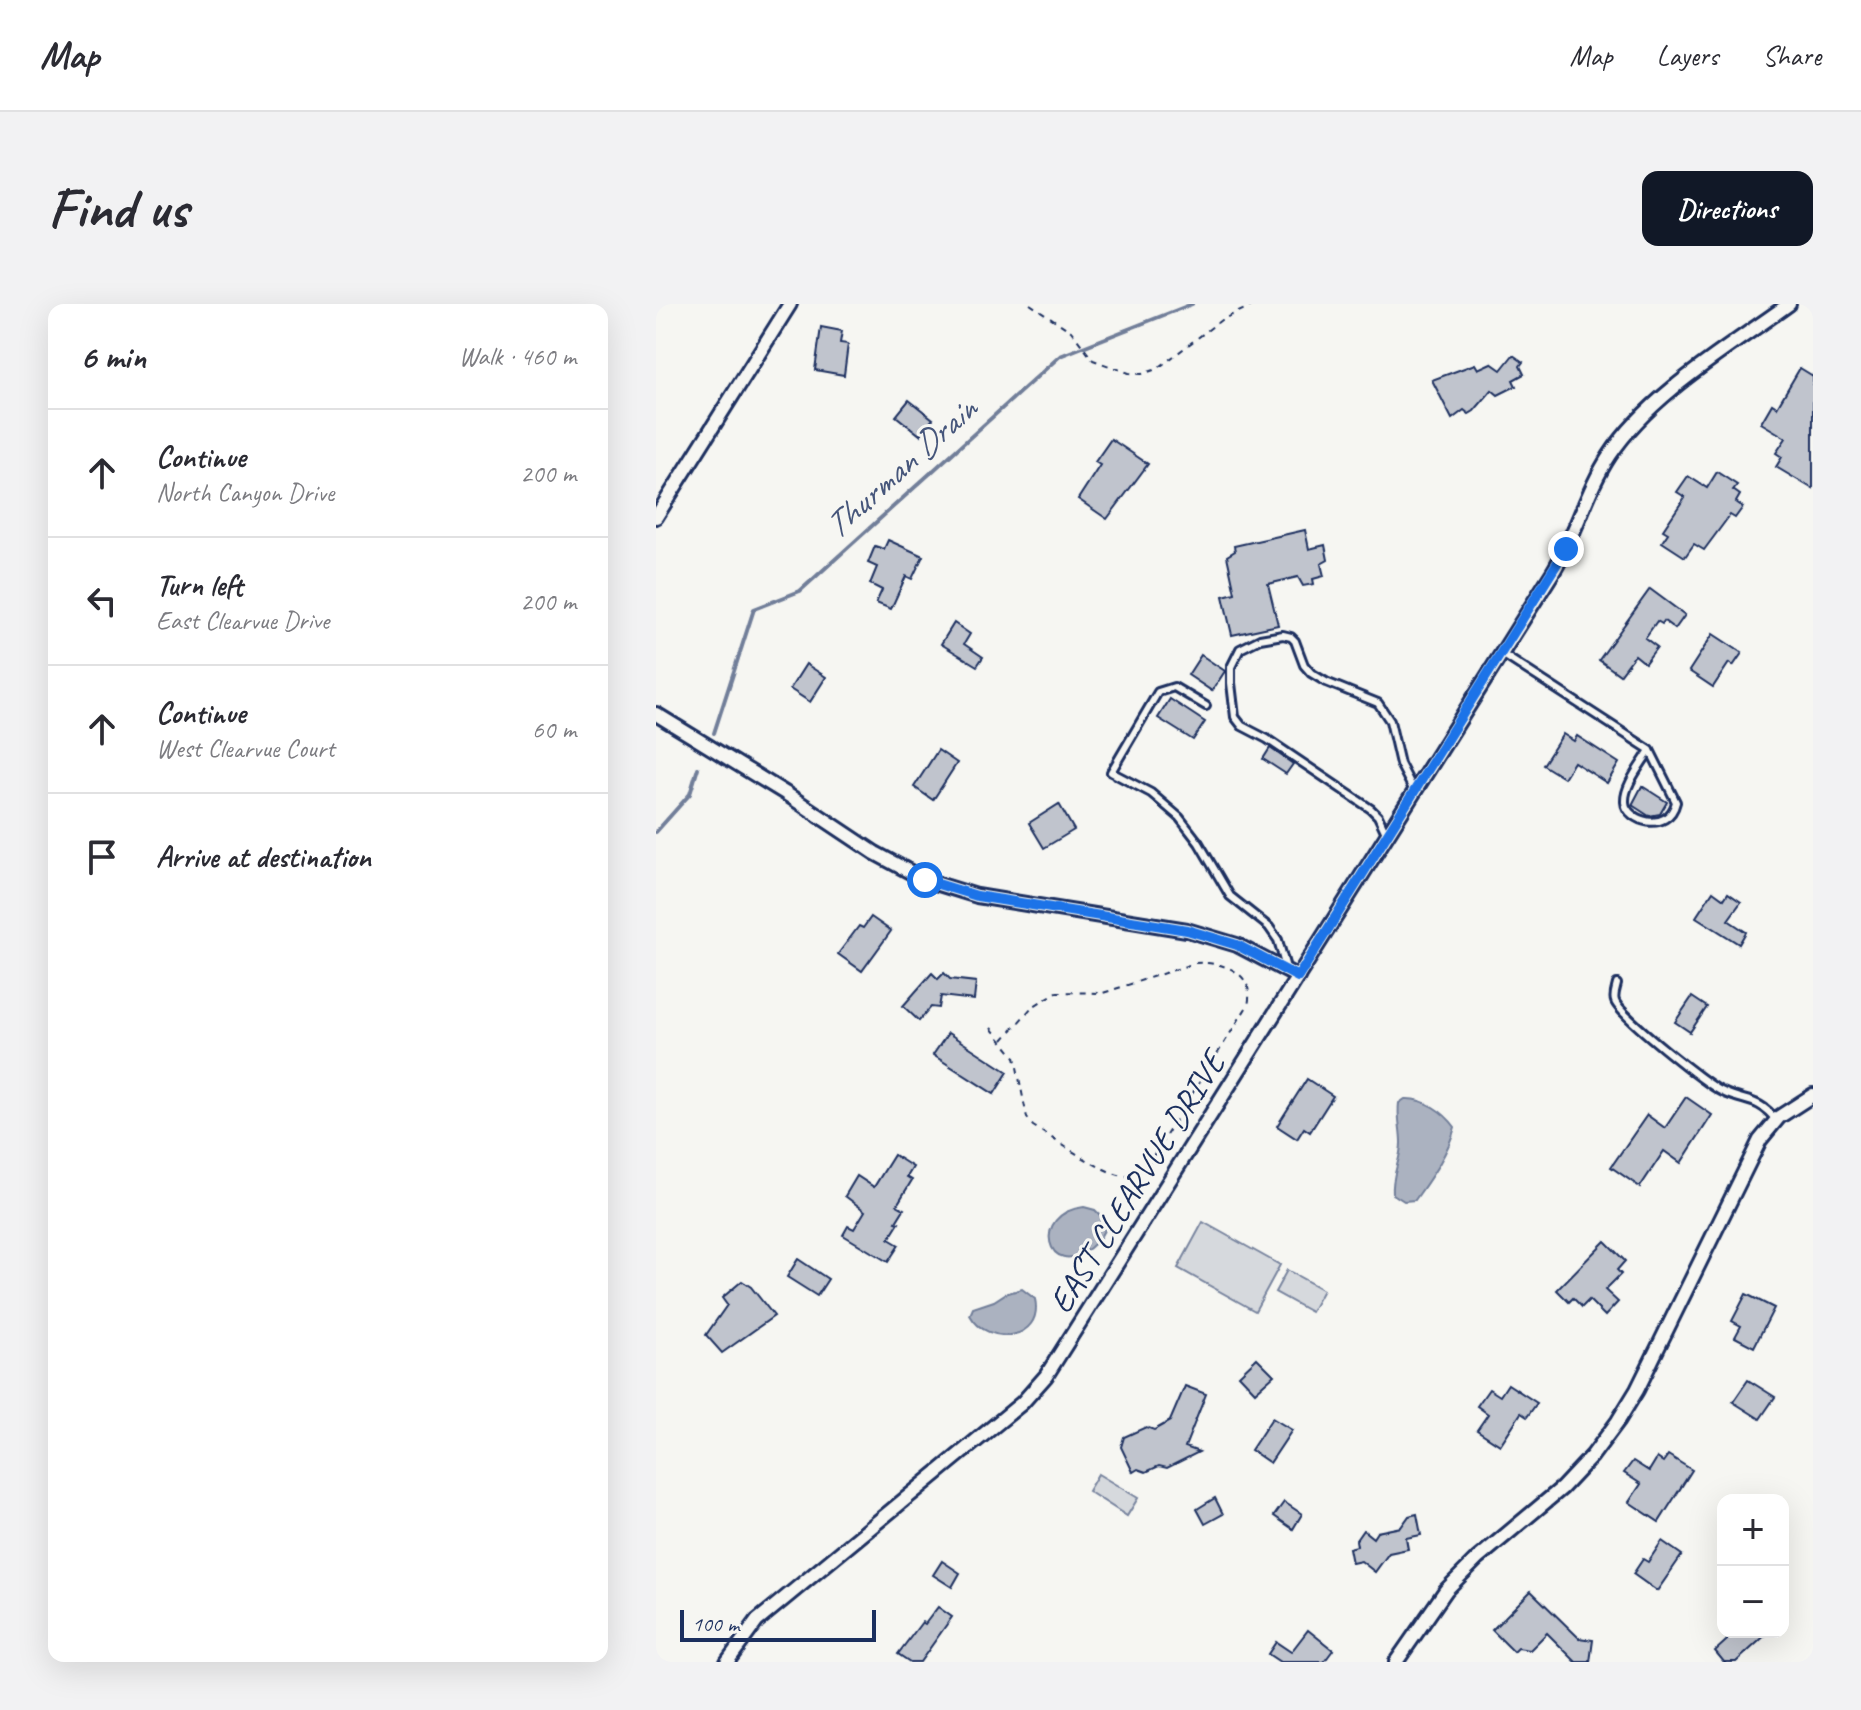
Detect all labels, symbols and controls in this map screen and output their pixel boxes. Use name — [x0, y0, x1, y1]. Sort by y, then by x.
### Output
text: Map — [40, 32, 99, 79]
text: Map — [1570, 38, 1613, 73]
text: Layers — [1657, 38, 1718, 73]
text: Share — [1762, 38, 1821, 73]
button: Directions — [1642, 171, 1813, 246]
text: Find us — [48, 173, 188, 244]
text: 6 min — [80, 335, 146, 378]
text: Walk · 460 m — [459, 340, 576, 373]
water label: Thurman Drain — [813, 384, 989, 549]
text: Continue — [156, 438, 246, 476]
icon: ahead — [80, 451, 124, 495]
text: 200 m — [520, 457, 576, 490]
text: North Canyon Drive — [156, 476, 334, 509]
route end — [1548, 531, 1584, 567]
text: Turn left — [156, 566, 243, 604]
icon: left — [80, 579, 124, 623]
text: 200 m — [520, 585, 576, 618]
text: East Clearvue Drive — [156, 604, 329, 637]
text: Continue — [156, 694, 246, 732]
icon: ahead — [80, 707, 124, 751]
text: 60 m — [532, 713, 576, 746]
text: West Clearvue Court — [156, 732, 335, 765]
icon: arrive — [80, 835, 124, 879]
text: Arrive at destination — [156, 838, 371, 876]
route start — [907, 862, 943, 898]
street label: EAST CLEARVUE DRIVE — [1039, 1040, 1236, 1321]
map controls — [1717, 1494, 1789, 1638]
button: + — [1717, 1494, 1789, 1566]
button: − — [1717, 1566, 1789, 1638]
scale bar — [680, 1606, 876, 1642]
text: 100 m — [692, 1610, 739, 1638]

